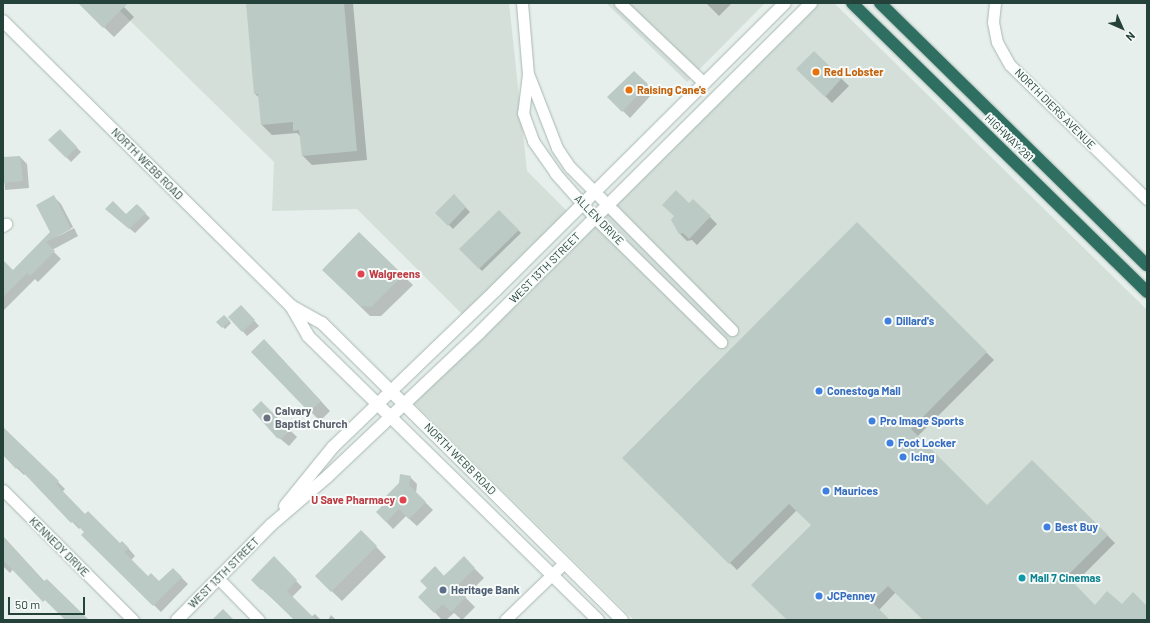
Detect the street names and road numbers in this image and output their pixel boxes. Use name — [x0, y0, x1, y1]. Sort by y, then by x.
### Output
street label: NORTH DIERS AVENUE — [1012, 66, 1098, 152]
street label: HIGHWAY 281 — [982, 112, 1036, 164]
street label: NORTH WEBB ROAD — [108, 125, 186, 203]
street label: ALLEN DRIVE — [572, 192, 626, 248]
street label: WEST 13TH STREET — [507, 230, 583, 306]
street label: NORTH WEBB ROAD — [421, 420, 499, 498]
street label: KENNEDY DRIVE — [26, 514, 92, 580]
street label: WEST 13TH STREET — [186, 535, 262, 611]

